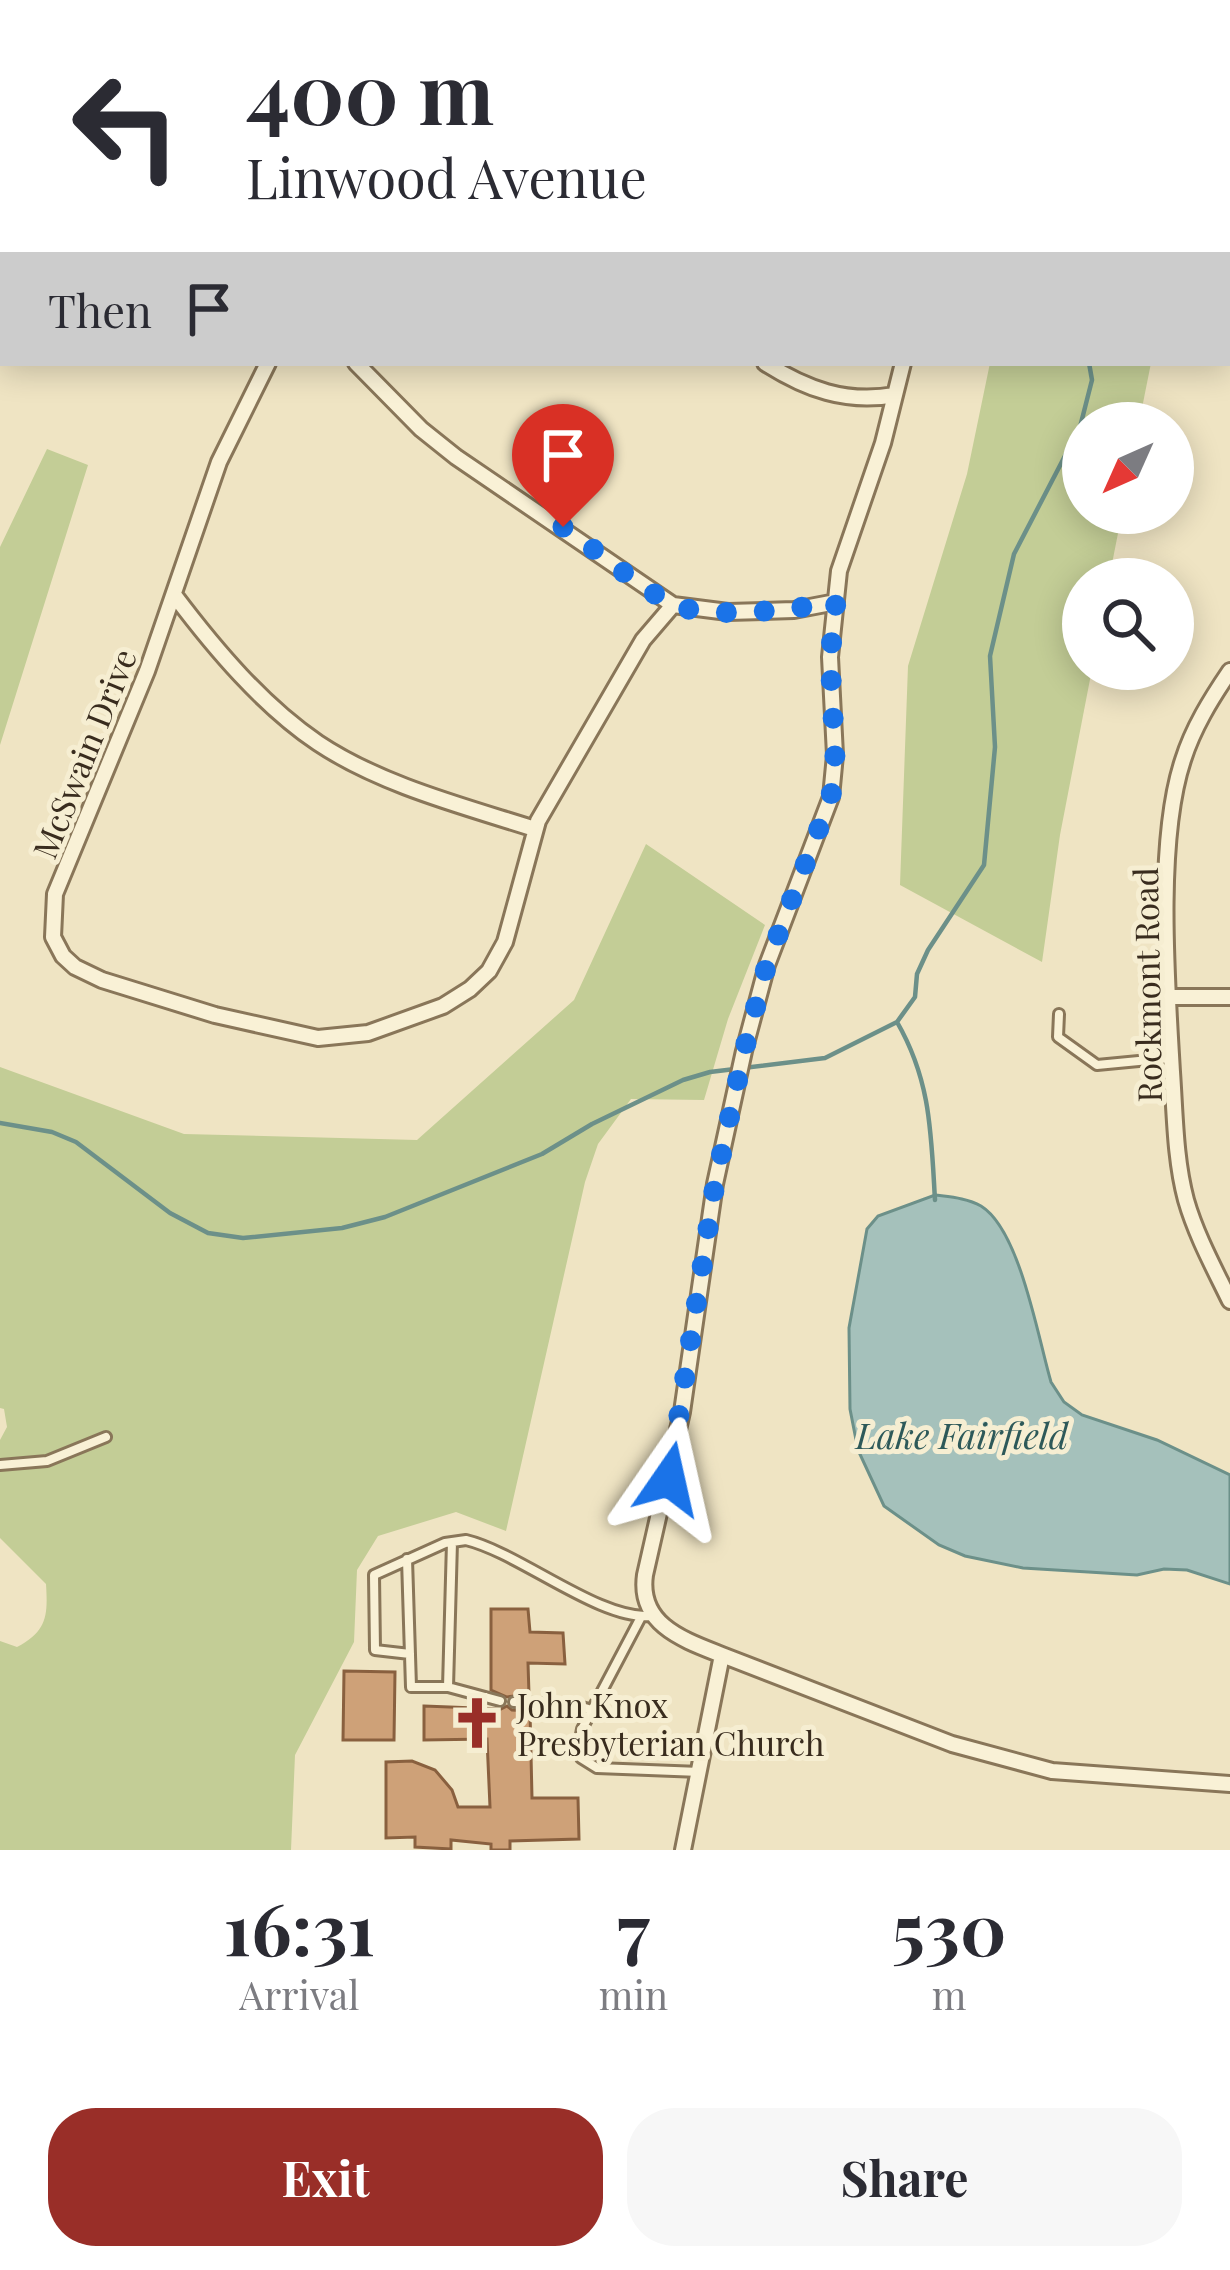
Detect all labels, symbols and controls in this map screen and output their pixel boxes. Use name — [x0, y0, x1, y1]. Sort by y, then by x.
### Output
text: 400 m — [246, 34, 494, 146]
icon: left — [48, 48, 204, 204]
text: Linwood Avenue — [246, 141, 647, 213]
icon: arrive — [176, 276, 242, 342]
text: Then — [48, 279, 152, 339]
north arrow — [1062, 402, 1194, 534]
map controls — [1062, 402, 1194, 690]
pin — [512, 404, 614, 527]
icon: arrive — [530, 422, 596, 488]
button: search — [1062, 558, 1194, 690]
street label: McSwain Drive — [21, 642, 145, 864]
street label: Rockmont Road — [1122, 867, 1170, 1103]
water label: Lake Fairfield — [854, 1410, 1070, 1458]
position arrow — [606, 1416, 732, 1542]
place label: John Knox Presbyterian Church — [516, 1682, 825, 1764]
church icon: John Knox Presbyterian Church — [448, 1694, 506, 1752]
text: 16:31 — [224, 1878, 375, 1974]
text: 7 — [617, 1878, 650, 1974]
text: 530 — [892, 1878, 1006, 1974]
text: Arrival — [239, 1968, 359, 2020]
text: min — [599, 1968, 668, 2020]
text: m — [932, 1968, 966, 2020]
button: Exit — [48, 2108, 603, 2246]
button: Share — [627, 2108, 1182, 2246]

